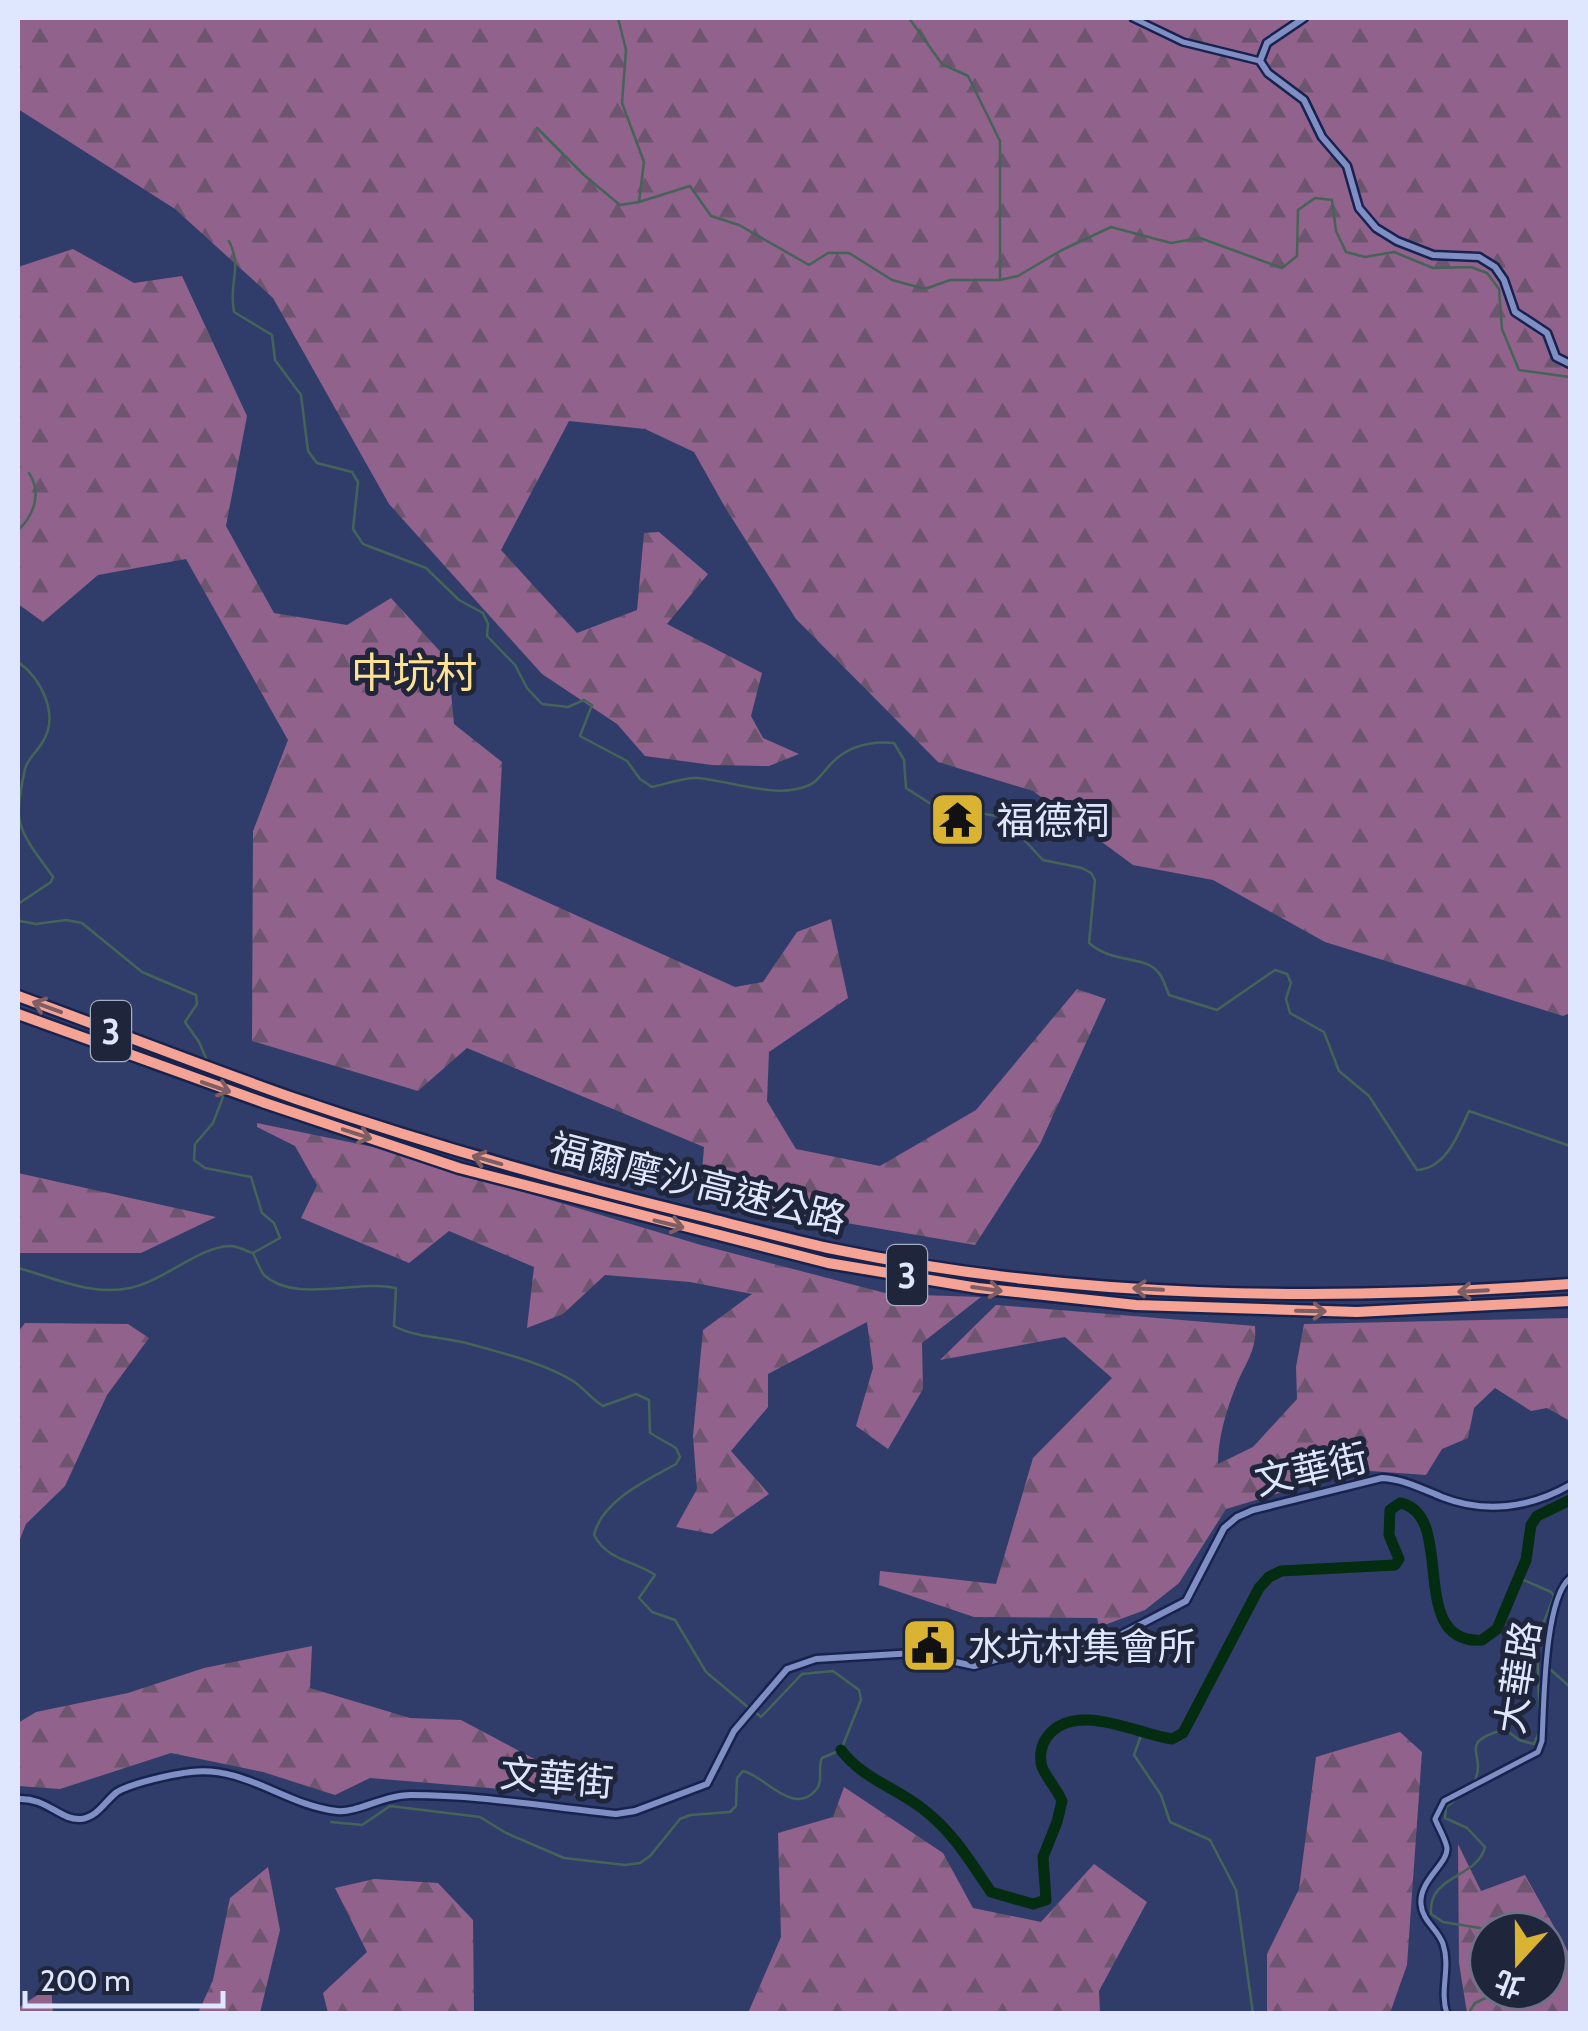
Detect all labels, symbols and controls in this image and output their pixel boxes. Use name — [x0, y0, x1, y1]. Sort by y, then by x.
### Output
district label: 中坑村 — [351, 647, 477, 699]
temple icon: 福德祠 — [927, 790, 987, 850]
place label: 福德祠 — [996, 797, 1110, 844]
one-way arrow — [33, 997, 64, 1015]
road number: 3 — [91, 1001, 131, 1061]
one-way arrow — [200, 1079, 232, 1097]
street label: 福爾摩沙高速公路 — [545, 1123, 851, 1243]
one-way arrow — [341, 1127, 372, 1145]
one-way arrow — [472, 1150, 503, 1169]
one-way arrow — [652, 1216, 684, 1234]
road number: 3 — [887, 1245, 927, 1305]
one-way arrow — [1133, 1279, 1165, 1298]
one-way arrow — [971, 1280, 1003, 1299]
one-way arrow — [1458, 1282, 1490, 1301]
one-way arrow — [1295, 1302, 1327, 1321]
street label: 文華街 — [1250, 1433, 1372, 1505]
public building icon: 水坑村集會所 — [899, 1616, 959, 1676]
street label: 大華路 — [1486, 1617, 1550, 1737]
place label: 水坑村集會所 — [968, 1623, 1196, 1670]
street label: 文華街 — [498, 1750, 616, 1806]
north arrow — [1468, 1911, 1568, 2011]
scale bar — [25, 1946, 222, 2008]
text: 200 m — [40, 1962, 131, 1999]
text: 北 — [1490, 1963, 1528, 2005]

